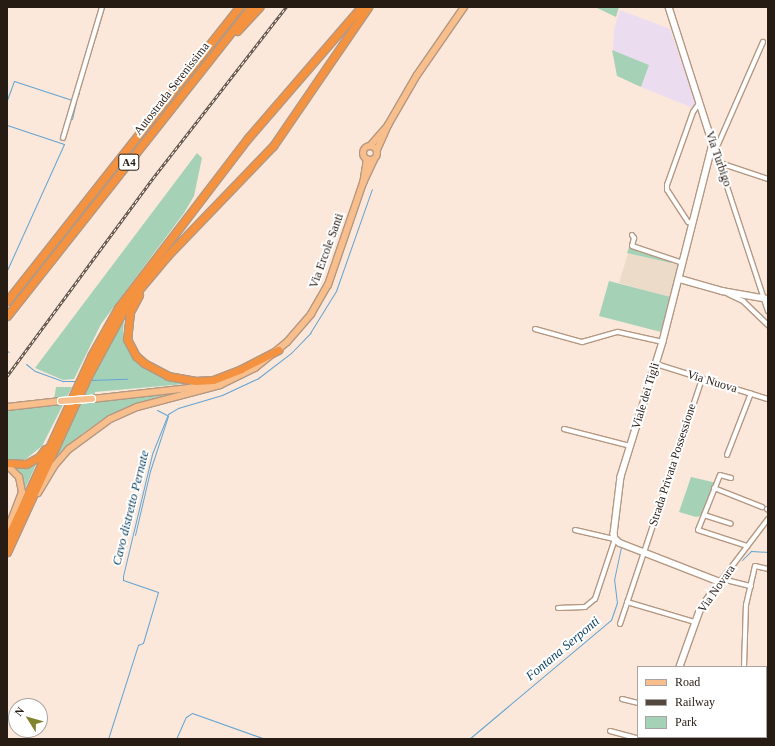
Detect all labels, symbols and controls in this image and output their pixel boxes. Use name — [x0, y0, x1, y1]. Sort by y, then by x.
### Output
street label: Autostrada Serenissima — [131, 40, 213, 138]
street label: Via Turbigo — [702, 129, 734, 189]
road number: A4 — [118, 153, 140, 171]
street label: Via Ercole Santi — [307, 212, 347, 290]
street label: Viale dei Tigli — [629, 361, 663, 431]
street label: Via Nuova — [685, 368, 739, 396]
street label: Strada Privata Possessione — [646, 402, 700, 528]
water label: Cavo distretto Pernate — [109, 449, 153, 567]
street label: Via Novara — [695, 562, 739, 616]
water label: Fontana Serponti — [523, 614, 603, 684]
legend — [637, 666, 767, 738]
text: Road — [675, 675, 700, 689]
text: Railway — [675, 695, 715, 709]
north arrow — [8, 698, 48, 738]
text: N — [12, 705, 26, 718]
text: Park — [675, 715, 697, 729]

